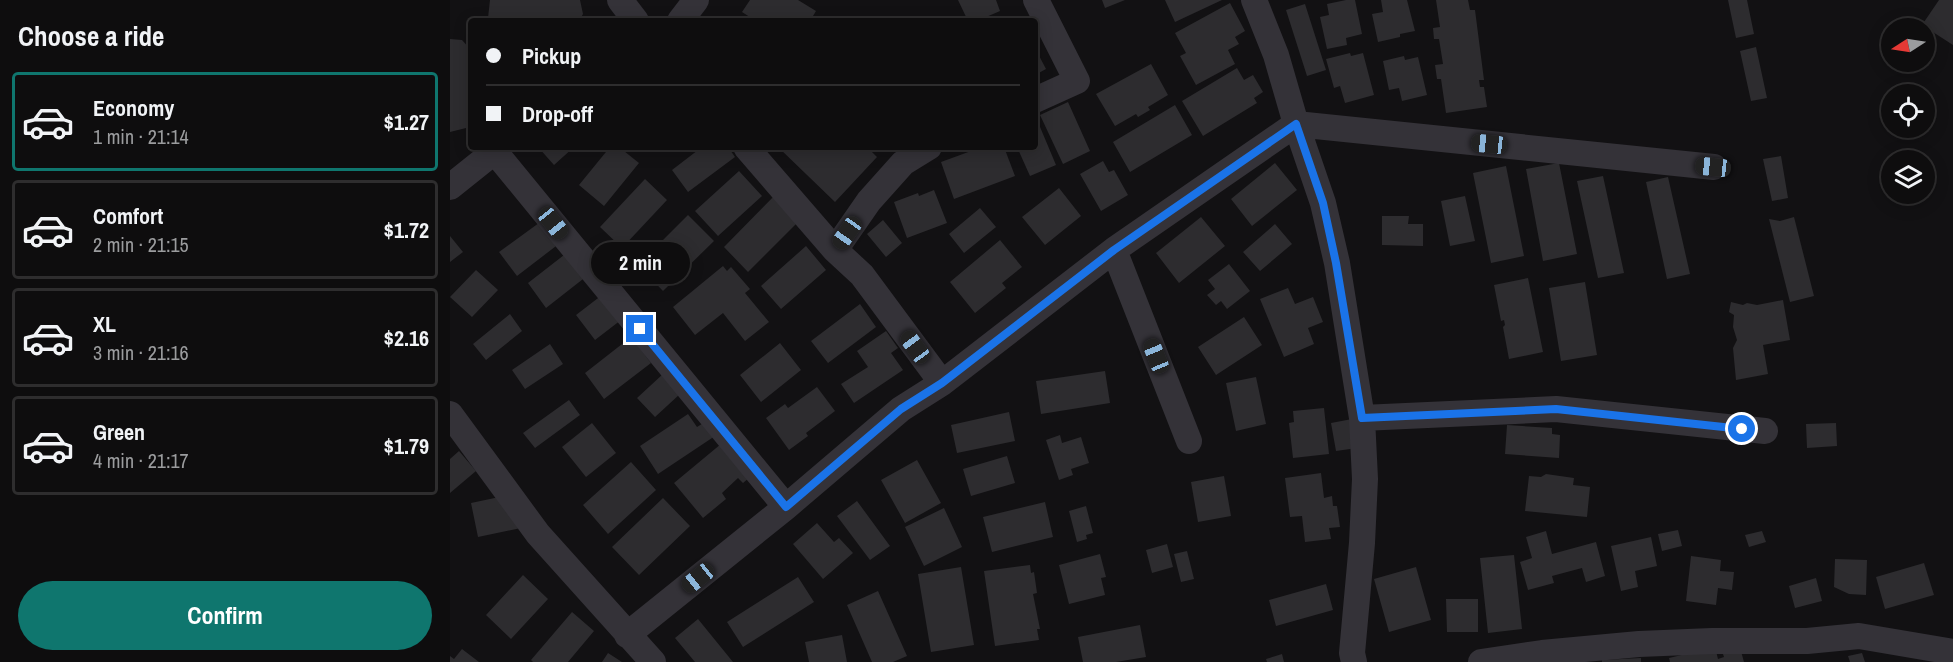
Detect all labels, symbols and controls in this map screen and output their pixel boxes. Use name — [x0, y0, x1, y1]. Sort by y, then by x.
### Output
text: Choose a ride — [18, 18, 164, 54]
north arrow — [1881, 18, 1935, 72]
map controls — [1881, 18, 1935, 204]
text: Pickup — [522, 41, 581, 71]
button: locate — [1881, 84, 1935, 138]
text: Economy — [93, 93, 174, 123]
icon: car — [21, 95, 75, 149]
text: Drop-off — [522, 99, 593, 129]
text: $1.27 — [384, 107, 429, 137]
text: 1 min · 21:14 — [93, 123, 189, 150]
car — [1470, 133, 1508, 155]
button: layers — [1881, 150, 1935, 204]
car — [1694, 156, 1732, 178]
text: Comfort — [93, 201, 163, 231]
icon: car — [21, 203, 75, 257]
car — [535, 203, 571, 243]
car — [829, 213, 865, 253]
text: $1.72 — [384, 215, 429, 245]
text: 2 min · 21:15 — [93, 231, 189, 258]
callout: 2 min — [590, 242, 690, 284]
text: 2 min — [619, 249, 662, 276]
text: XL — [93, 309, 116, 339]
icon: car — [21, 311, 75, 365]
route end — [626, 315, 653, 342]
text: $2.16 — [384, 323, 429, 353]
car — [897, 327, 933, 367]
car — [1141, 336, 1171, 376]
text: 3 min · 21:16 — [93, 339, 189, 366]
route start — [1728, 415, 1755, 442]
text: Green — [93, 417, 145, 447]
icon: car — [21, 419, 75, 473]
text: $1.79 — [384, 431, 429, 461]
text: 4 min · 21:17 — [93, 447, 189, 474]
car — [678, 560, 718, 596]
button: Confirm — [18, 581, 432, 650]

